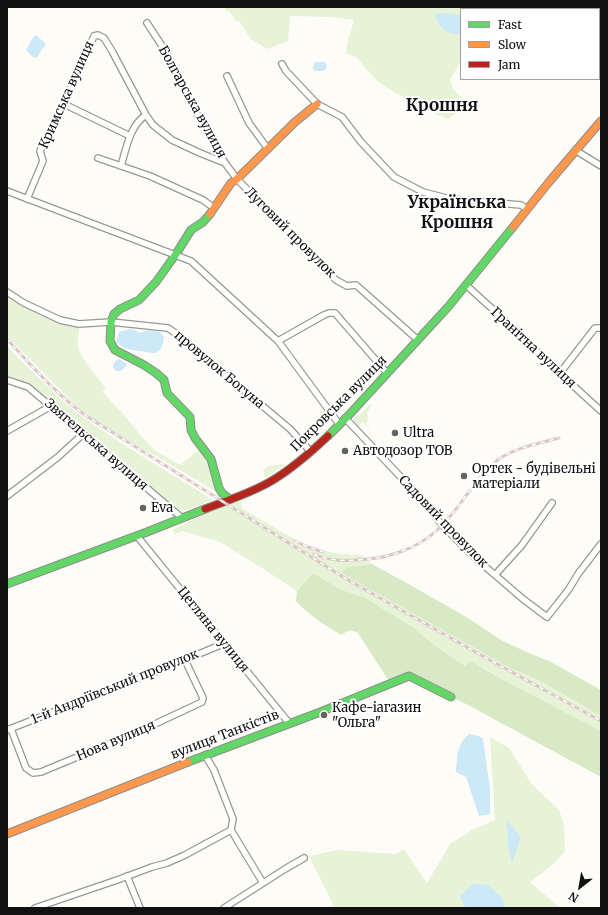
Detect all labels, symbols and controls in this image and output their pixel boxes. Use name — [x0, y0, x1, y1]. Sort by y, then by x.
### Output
legend — [460, 8, 600, 80]
text: Fast — [498, 17, 522, 32]
text: Slow — [498, 37, 526, 52]
street label: Кримська вулиця — [36, 39, 98, 151]
street label: Болгарська вулиця — [155, 43, 229, 161]
text: Jam — [498, 57, 520, 72]
district label: Крошня — [406, 96, 478, 116]
street label: Луговий провулок — [241, 184, 339, 282]
district label: Українська Крошня — [408, 193, 506, 233]
street label: Гранітна вулиця — [487, 304, 579, 392]
street label: провулок Богуна — [171, 328, 267, 412]
street label: Покровська вулиця — [288, 353, 390, 455]
street label: Звягельська вулиця — [41, 396, 151, 494]
place label: Ultra — [403, 425, 434, 441]
marker: Ultra — [390, 428, 400, 438]
place label: Автодозор ТОВ — [353, 443, 453, 459]
marker: Автодозор ТОВ — [340, 446, 350, 456]
place label: Ортек - будівельні матеріали — [472, 461, 596, 492]
marker: Ортек - будівельні матеріали — [459, 471, 469, 481]
street label: Садовий провулок — [395, 473, 491, 571]
place label: Eva — [151, 500, 173, 516]
marker: Eva — [138, 503, 148, 513]
street label: Цегляна вулиця — [174, 584, 252, 676]
street label: 1-й Андріївський провулок — [29, 646, 201, 728]
place label: Кафе-іагазин "Ольга" — [332, 700, 422, 731]
street label: вулиця Танкістів — [169, 707, 281, 763]
marker: Кафе-іагазин "Ольга" — [319, 710, 329, 720]
street label: Нова вулиця — [74, 717, 158, 765]
north arrow — [560, 867, 600, 907]
text: N — [566, 889, 581, 906]

